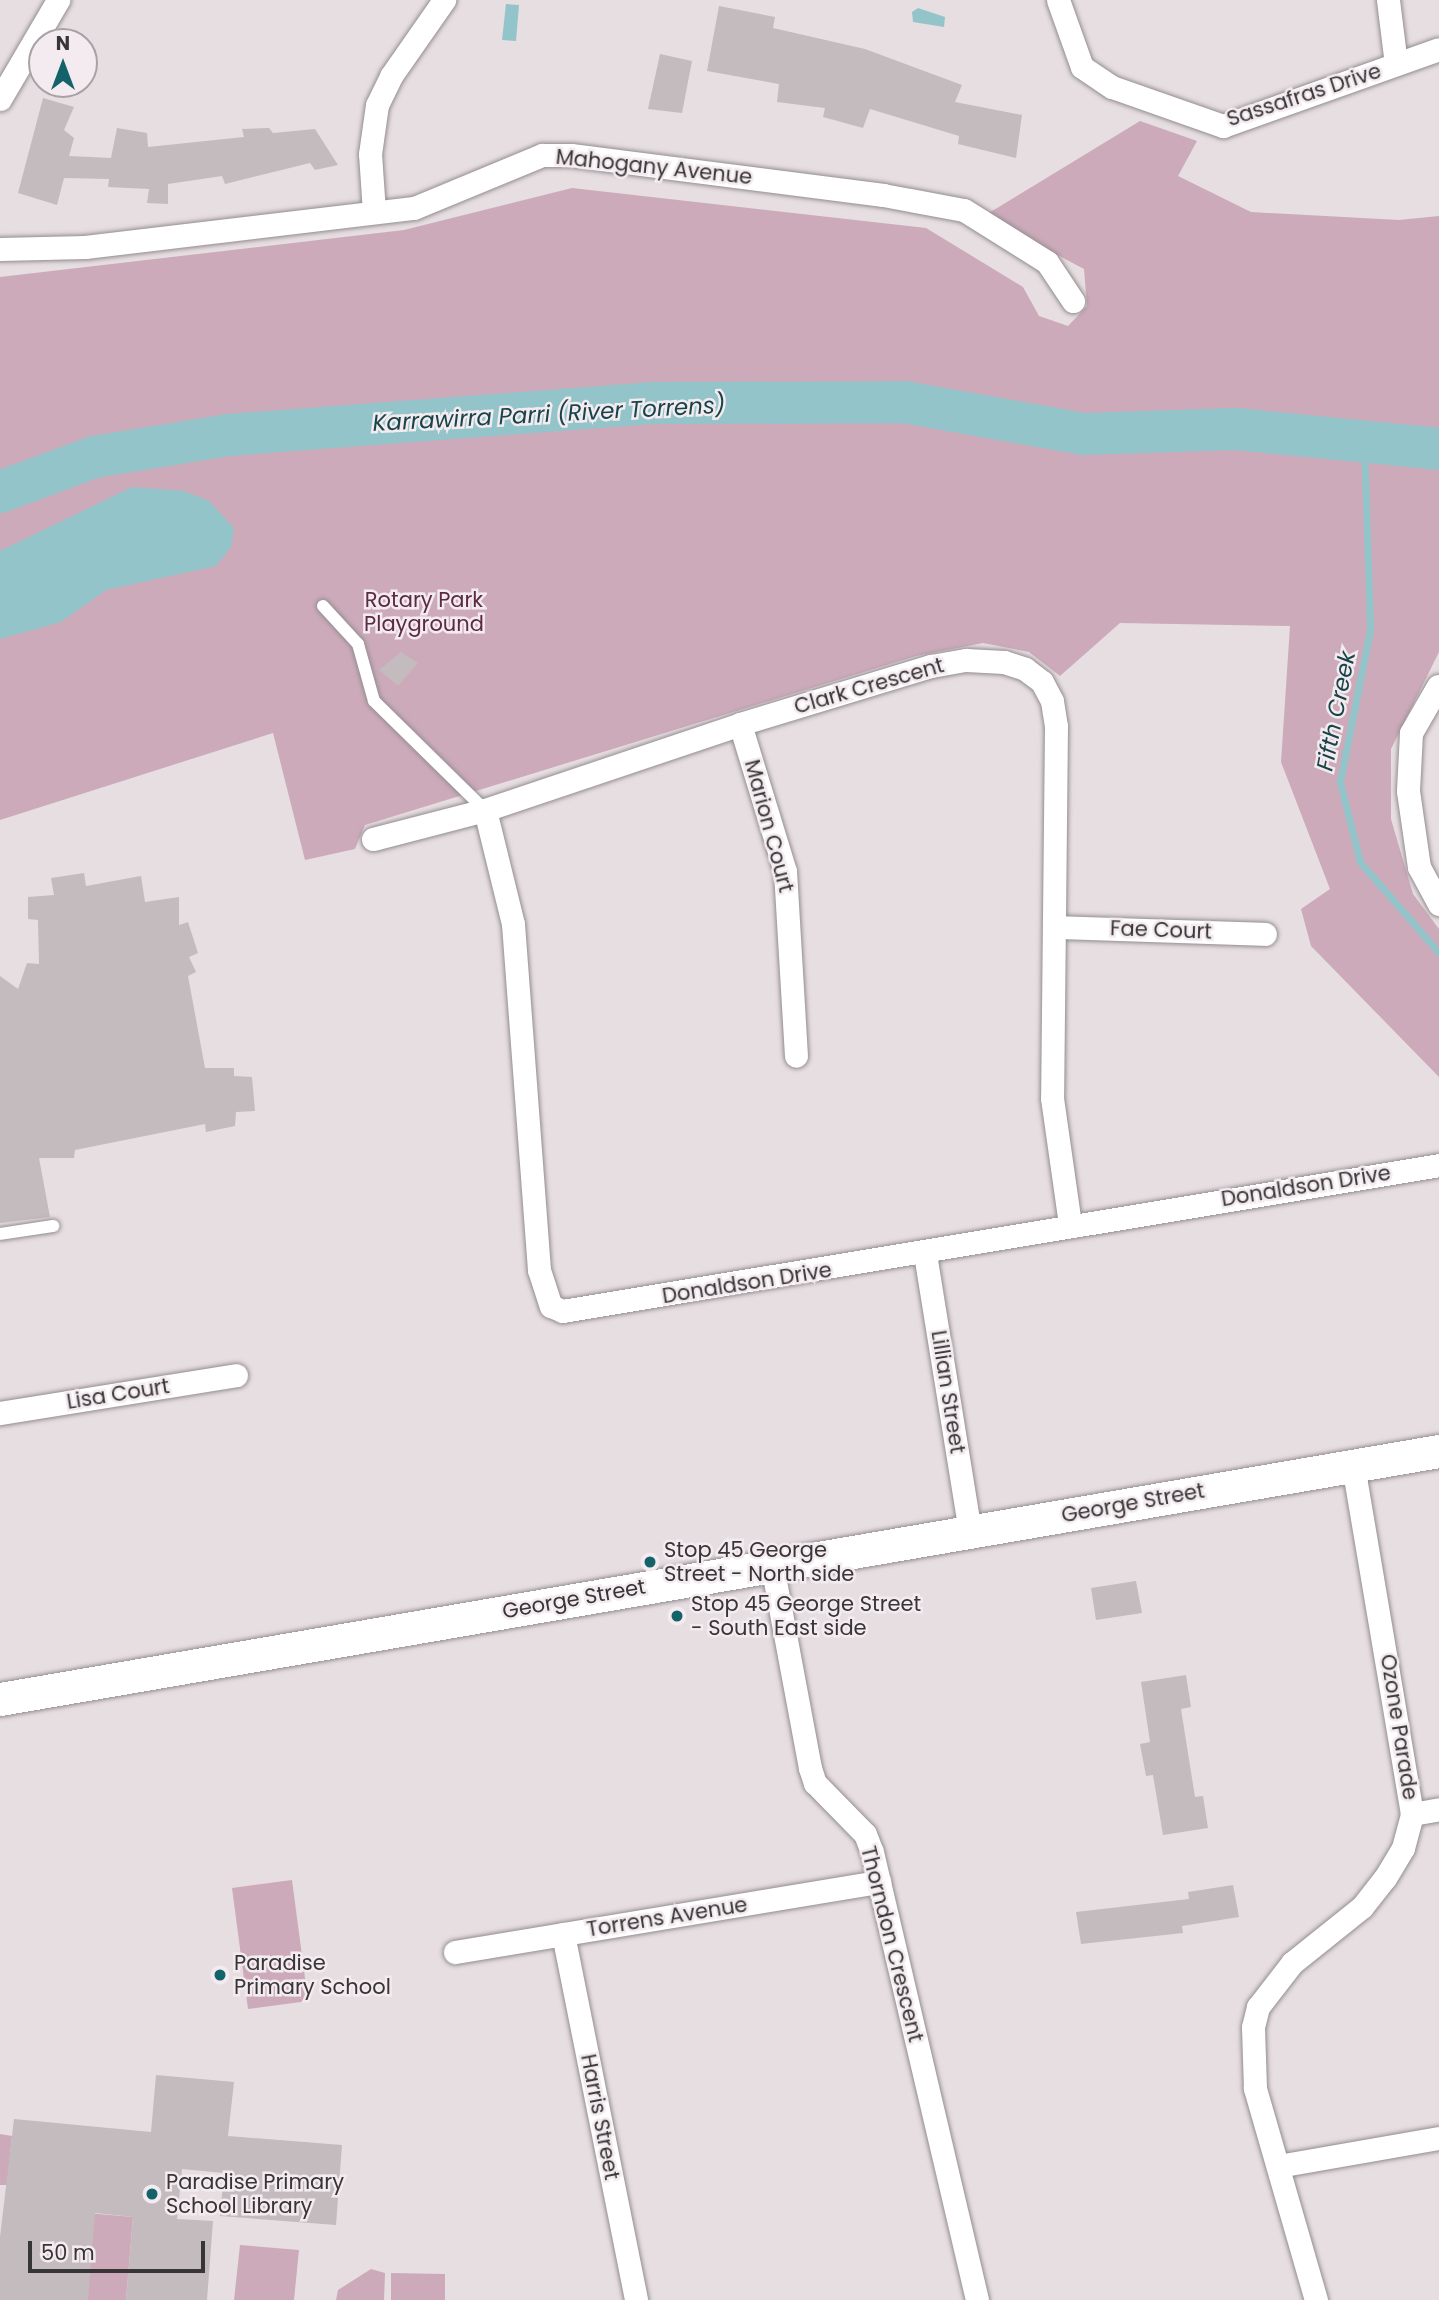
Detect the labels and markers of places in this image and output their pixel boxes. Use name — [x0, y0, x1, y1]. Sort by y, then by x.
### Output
place label: Stop 45 George Street - North side — [664, 1537, 854, 1587]
marker: Stop 45 George Street - North side — [642, 1554, 658, 1570]
place label: Stop 45 George Street - South East side — [691, 1591, 921, 1641]
marker: Stop 45 George Street - South East side — [669, 1608, 685, 1624]
place label: Paradise Primary School — [234, 1950, 391, 2000]
marker: Paradise Primary School — [212, 1967, 228, 1983]
place label: Paradise Primary School Library — [166, 2169, 344, 2219]
marker: Paradise Primary School Library — [144, 2186, 160, 2202]

